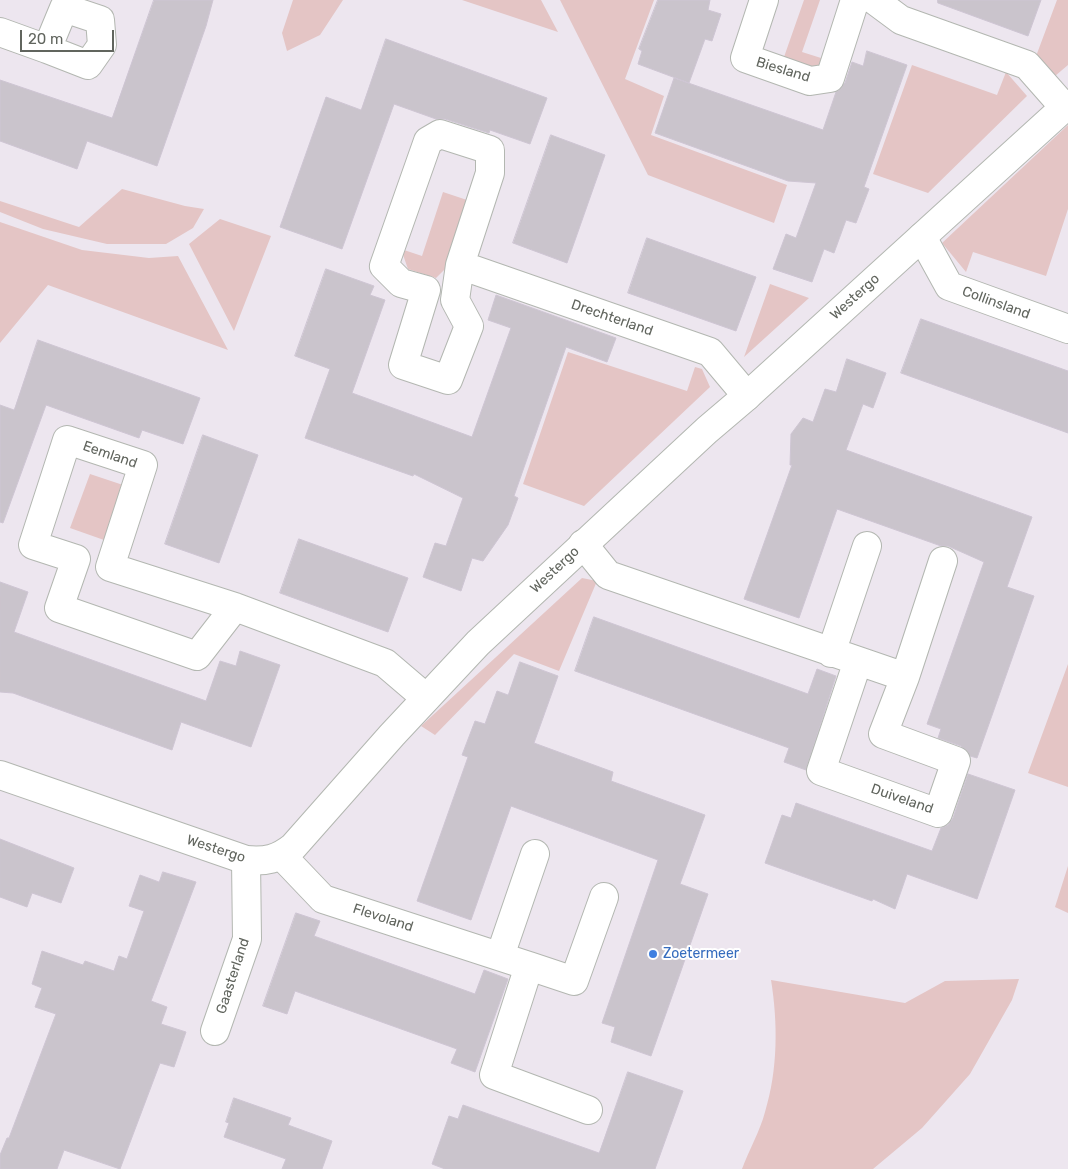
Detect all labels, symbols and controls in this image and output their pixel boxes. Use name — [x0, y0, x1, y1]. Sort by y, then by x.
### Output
scale bar — [22, 20, 116, 52]
text: 20 m — [28, 30, 63, 48]
street label: Biesland — [754, 54, 812, 86]
street label: Westergo — [827, 270, 883, 324]
street label: Collinsland — [960, 283, 1032, 323]
street label: Drechterland — [569, 296, 655, 340]
street label: Eemland — [80, 438, 140, 472]
street label: Westergo — [527, 543, 583, 597]
street label: Duiveland — [869, 781, 935, 817]
street label: Westergo — [185, 832, 247, 866]
street label: Flevoland — [351, 900, 415, 936]
street label: Gaasterland — [213, 936, 253, 1016]
place label: Zoetermeer — [663, 946, 739, 962]
marker: Zoetermeer — [647, 948, 659, 960]

